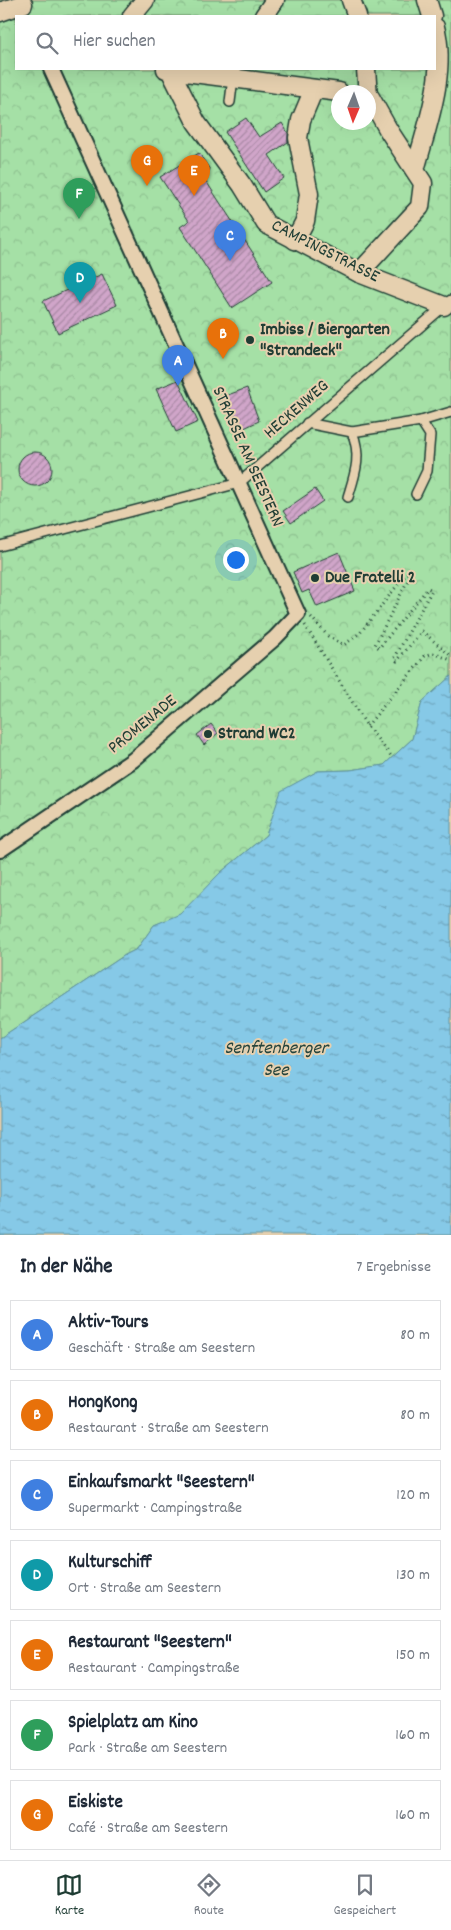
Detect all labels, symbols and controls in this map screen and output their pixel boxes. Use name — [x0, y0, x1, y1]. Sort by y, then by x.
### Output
search box — [15, 15, 436, 70]
icon: search — [33, 29, 61, 57]
text: Hier suchen — [73, 29, 156, 56]
north arrow — [331, 85, 376, 130]
pin: G — [131, 145, 163, 186]
pin: E — [178, 155, 210, 196]
pin: F — [63, 178, 95, 219]
street label: CAMPINGSTRASSE — [266, 214, 384, 290]
pin: C — [214, 220, 246, 261]
pin: D — [64, 262, 96, 303]
pin: B — [207, 318, 239, 359]
place label: Imbiss / Biergarten "Strandeck" — [260, 318, 390, 364]
marker: Imbiss / Biergarten "Strandeck" — [244, 334, 256, 346]
pin: A — [162, 345, 194, 386]
street label: HECKENWEG — [259, 375, 335, 445]
street label: STRASSE AM SEESTERN — [205, 383, 289, 531]
your location — [223, 547, 249, 573]
place label: Due Fratelli 2 — [325, 566, 416, 591]
marker: Due Fratelli 2 — [309, 572, 321, 584]
street label: PROMENADE — [103, 689, 183, 761]
place label: Strand WC2 — [218, 722, 296, 747]
marker: Strand WC2 — [202, 728, 214, 740]
water label: Senftenberger See — [224, 1036, 330, 1085]
text: In der Nähe — [20, 1253, 112, 1283]
text: 7 Ergebnisse — [356, 1256, 431, 1279]
text: Aktiv-Tours — [68, 1310, 149, 1337]
text: A — [33, 1324, 41, 1347]
text: 80 m — [400, 1324, 430, 1347]
text: Geschäft · Straße am Seestern — [68, 1337, 255, 1360]
text: HongKong — [68, 1390, 138, 1417]
text: B — [33, 1404, 41, 1427]
text: 80 m — [400, 1404, 430, 1427]
text: Restaurant · Straße am Seestern — [68, 1417, 269, 1440]
text: Einkaufsmarkt "Seestern" — [68, 1470, 254, 1497]
text: C — [33, 1484, 41, 1507]
text: 120 m — [396, 1484, 430, 1507]
text: Supermarkt · Campingstraße — [68, 1497, 242, 1520]
text: Kulturschiff — [68, 1550, 152, 1577]
text: D — [33, 1564, 41, 1587]
text: 130 m — [396, 1564, 430, 1587]
text: Ort · Straße am Seestern — [68, 1577, 221, 1600]
text: Restaurant "Seestern" — [68, 1630, 232, 1657]
text: E — [33, 1644, 41, 1667]
text: 150 m — [396, 1644, 430, 1667]
text: Restaurant · Campingstraße — [68, 1657, 239, 1680]
text: Spielplatz am Kino — [68, 1710, 198, 1737]
text: F — [33, 1724, 41, 1747]
text: 160 m — [395, 1724, 430, 1747]
text: Park · Straße am Seestern — [68, 1737, 227, 1760]
text: Eiskiste — [68, 1790, 123, 1817]
text: G — [33, 1804, 41, 1827]
text: 160 m — [395, 1804, 430, 1827]
text: Café · Straße am Seestern — [68, 1817, 228, 1840]
tab: Karte — [55, 1871, 84, 1921]
tab: Route — [194, 1871, 224, 1921]
tab: Gespeichert — [333, 1871, 396, 1921]

